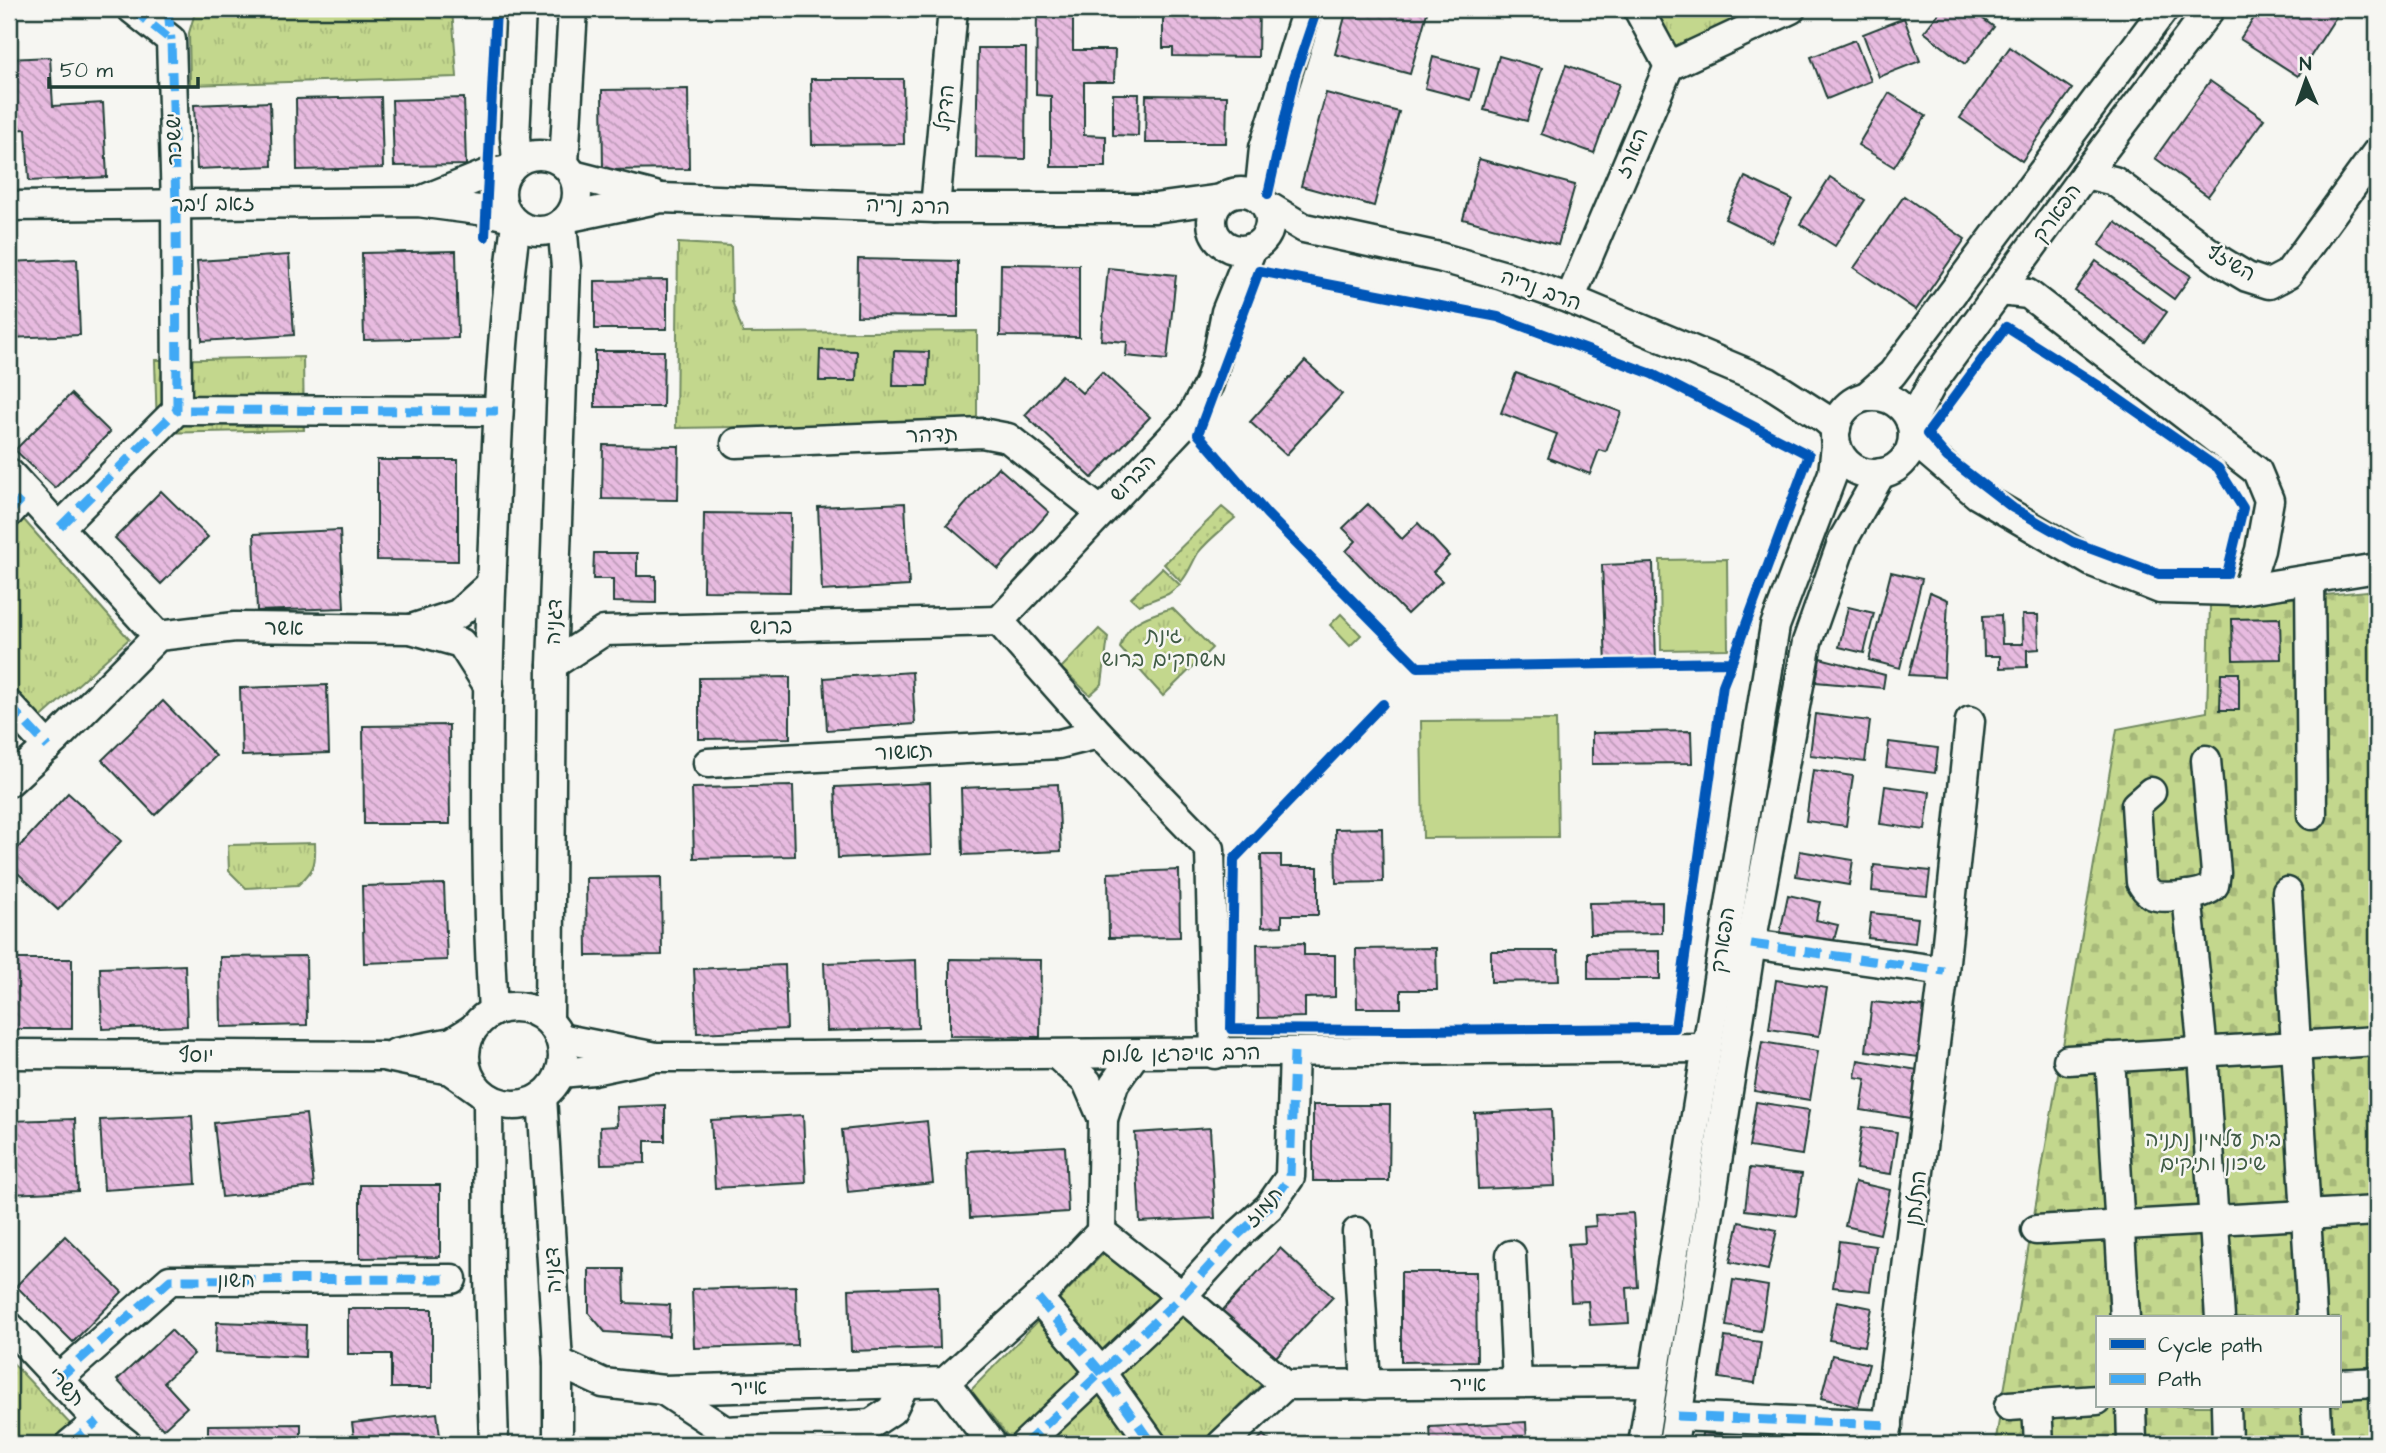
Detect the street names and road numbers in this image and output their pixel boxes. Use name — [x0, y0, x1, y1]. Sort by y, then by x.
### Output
street label: הדקל — [928, 83, 962, 133]
street label: יששכר — [159, 112, 189, 166]
street label: הארז — [1608, 123, 1656, 183]
street label: הפארק — [2026, 178, 2088, 248]
street label: זאב ליבר — [171, 189, 255, 219]
street label: הרב נריה — [865, 190, 951, 222]
street label: השיזף — [2201, 237, 2261, 289]
street label: הרב נריה — [1496, 262, 1586, 318]
street label: תדהר — [905, 420, 959, 450]
street label: הברוש — [1103, 447, 1163, 509]
street label: דגניה — [539, 598, 569, 646]
street label: ברוש — [749, 612, 793, 642]
street label: אשר — [264, 613, 304, 643]
street label: תאשור — [874, 736, 934, 768]
street label: הפארק — [1703, 905, 1743, 975]
street label: הרב איפרגן שלום — [1101, 1038, 1261, 1070]
street label: יוסף — [179, 1041, 213, 1070]
street label: התלתן — [1898, 1169, 1934, 1227]
street label: תמוז — [1238, 1180, 1290, 1234]
street label: דגניה — [537, 1246, 569, 1294]
street label: חשון — [217, 1266, 255, 1295]
street label: תשרי — [40, 1361, 92, 1413]
street label: אייר — [1450, 1370, 1486, 1399]
street label: אייר — [730, 1373, 768, 1403]

